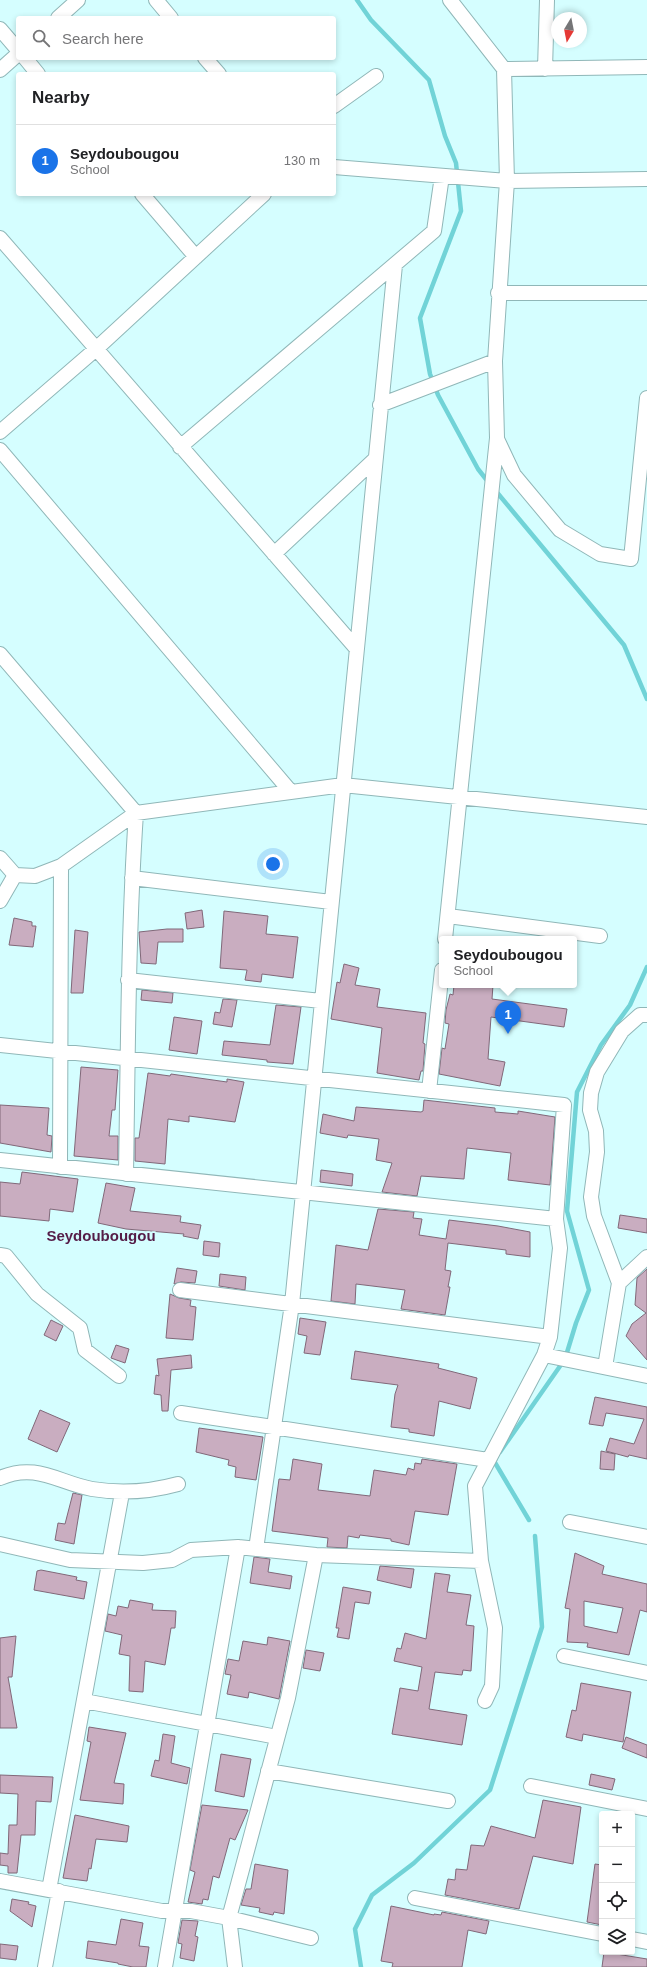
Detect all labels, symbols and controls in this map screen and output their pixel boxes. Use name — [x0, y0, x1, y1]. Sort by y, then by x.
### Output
north arrow — [551, 12, 587, 48]
search box — [16, 16, 336, 60]
icon: search — [30, 27, 52, 49]
text: Search here — [62, 30, 144, 47]
text: Nearby — [32, 88, 90, 107]
text: Seydoubougou — [70, 145, 179, 162]
text: 1 — [41, 153, 49, 168]
text: 130 m — [284, 153, 320, 168]
text: School — [70, 162, 110, 177]
your location — [263, 854, 283, 874]
popup — [439, 936, 577, 988]
text: Seydoubougou — [453, 946, 563, 963]
text: School — [453, 963, 493, 978]
pin: 1 — [495, 1001, 521, 1034]
district label: Seydoubougou — [46, 1227, 156, 1244]
map controls — [599, 1811, 635, 1955]
button: + — [599, 1811, 635, 1847]
button: − — [599, 1847, 635, 1883]
button: locate — [599, 1883, 635, 1919]
button: layers — [599, 1919, 635, 1955]

